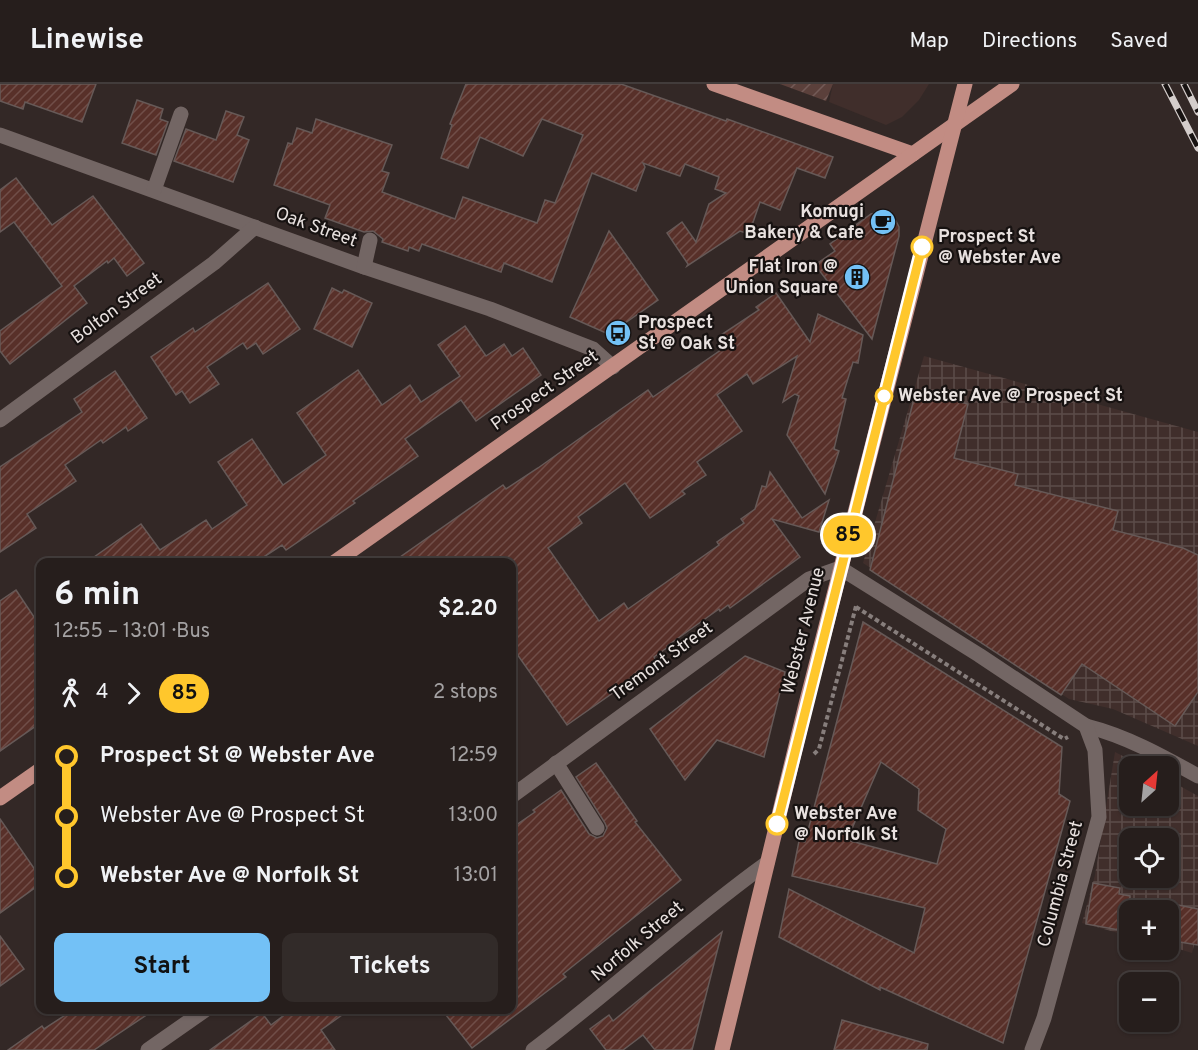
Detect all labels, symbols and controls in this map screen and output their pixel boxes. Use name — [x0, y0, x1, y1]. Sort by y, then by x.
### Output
text: Linewise — [30, 23, 144, 59]
text: Map — [909, 28, 949, 55]
text: Directions — [982, 28, 1077, 55]
text: Saved — [1110, 28, 1168, 55]
place label: Komugi Bakery & Cafe — [744, 201, 864, 245]
street label: Oak Street — [272, 203, 360, 253]
cafe icon: Komugi Bakery & Cafe — [868, 207, 898, 237]
place label: Prospect St @ Webster Ave — [938, 226, 1061, 270]
marker: Prospect St @ Webster Ave — [911, 236, 933, 258]
place label: Flat Iron @ Union Square — [725, 256, 838, 300]
building icon: Flat Iron @ Union Square — [842, 262, 872, 292]
street label: Bolton Street — [67, 268, 167, 350]
place label: Prospect St @ Oak St — [638, 312, 735, 356]
bus stop icon: Prospect St @ Oak St — [603, 318, 633, 348]
street label: Prospect Street — [487, 345, 603, 437]
place label: Webster Ave @ Prospect St — [898, 385, 1123, 408]
marker: Webster Ave @ Prospect St — [875, 387, 893, 405]
line badge: 85 — [821, 516, 875, 554]
text: 85 — [835, 522, 861, 549]
street label: Webster Avenue — [777, 565, 831, 697]
text: 6 min — [54, 575, 140, 617]
text: $2.20 — [438, 596, 498, 623]
street label: Tremont Street — [606, 617, 718, 707]
text: 12:55 – 13:01 · Bus — [54, 619, 210, 645]
icon: walk — [54, 677, 87, 710]
icon: forward — [117, 677, 150, 710]
text: 4 — [96, 680, 108, 706]
text: 85 — [171, 680, 197, 707]
text: 2 stops — [433, 680, 498, 706]
text: Prospect St @ Webster Ave — [100, 743, 375, 770]
text: 12:59 — [450, 743, 498, 769]
north arrow — [1119, 756, 1179, 816]
map controls — [1119, 756, 1179, 1032]
text: Webster Ave @ Prospect St — [100, 803, 365, 830]
text: 13:00 — [448, 803, 498, 829]
place label: Webster Ave @ Norfolk St — [794, 803, 898, 847]
marker: Webster Ave @ Norfolk St — [766, 813, 788, 835]
street label: Columbia Street — [1033, 818, 1089, 950]
button: locate — [1119, 828, 1179, 888]
text: Webster Ave @ Norfolk St — [100, 863, 359, 890]
text: 13:01 — [454, 863, 498, 889]
street label: Norfolk Street — [587, 897, 689, 987]
button: + — [1119, 900, 1179, 960]
button: Start — [54, 933, 270, 1002]
button: Tickets — [282, 933, 498, 1002]
button: − — [1119, 972, 1179, 1032]

